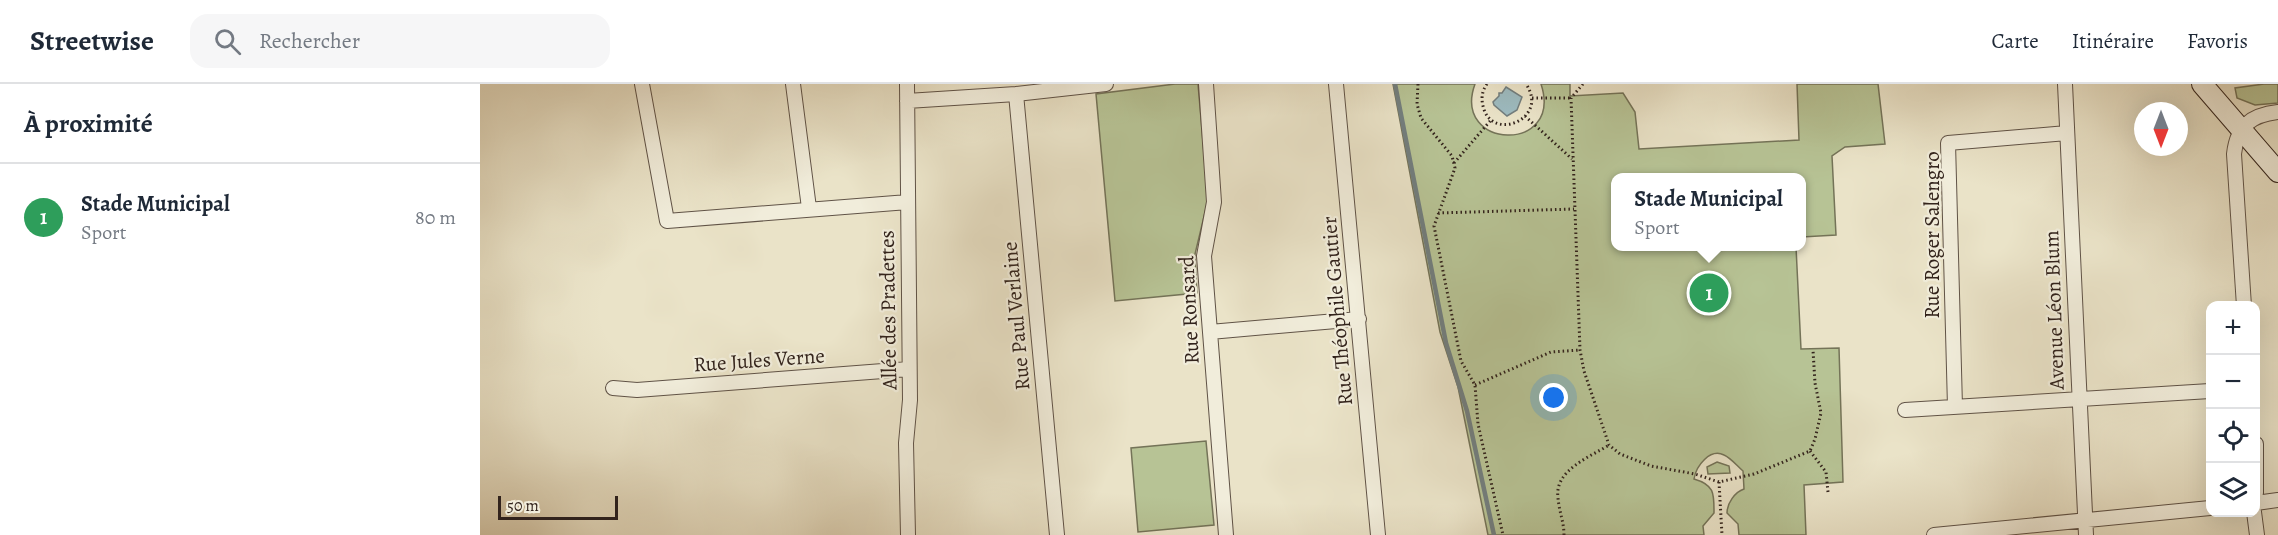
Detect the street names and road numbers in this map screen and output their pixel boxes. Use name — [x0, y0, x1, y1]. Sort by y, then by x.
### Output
street label: Rue Roger Salengro — [1918, 151, 1946, 319]
street label: Rue Théophile Gautier — [1315, 215, 1359, 407]
street label: Allée des Pradettes — [873, 230, 903, 391]
street label: Avenue Léon Blum — [2037, 230, 2071, 391]
street label: Rue Paul Verlaine — [996, 240, 1036, 392]
street label: Rue Ronsard — [1172, 254, 1206, 365]
street label: Rue Jules Verne — [692, 341, 826, 379]

